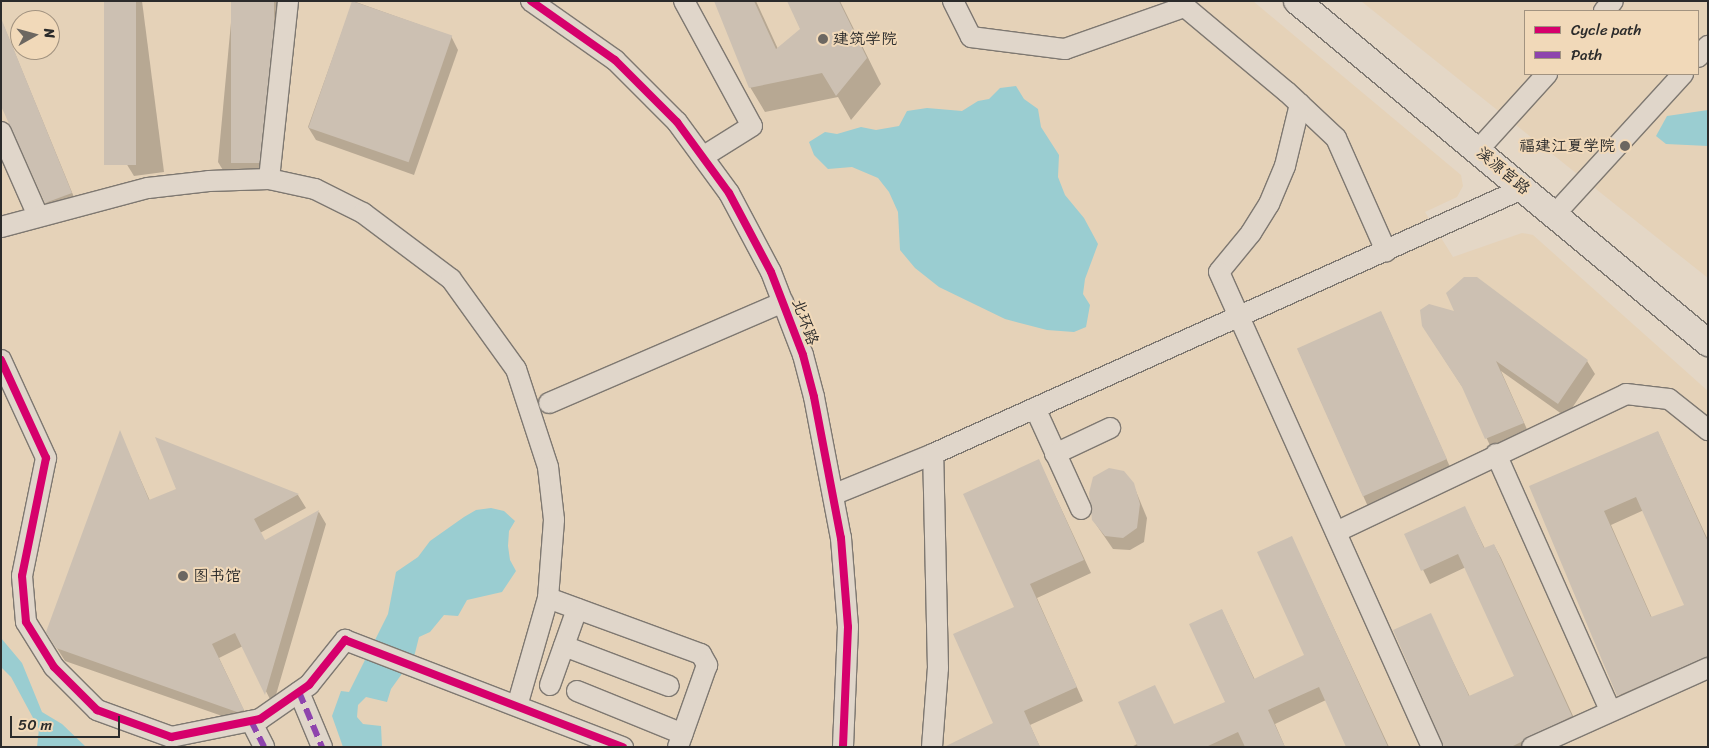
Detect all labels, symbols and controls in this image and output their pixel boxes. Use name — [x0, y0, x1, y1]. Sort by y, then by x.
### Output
north arrow — [10, 10, 60, 60]
legend — [1524, 10, 1699, 75]
text: Cycle path — [1571, 17, 1641, 43]
text: N — [36, 27, 62, 40]
place label: 建筑学院 — [833, 29, 897, 49]
marker: 建筑学院 — [817, 33, 829, 45]
text: Path — [1571, 42, 1602, 68]
place label: 福建江夏学院 — [1519, 136, 1615, 156]
marker: 福建江夏学院 — [1619, 140, 1631, 152]
street label: 溪源宫路 — [1472, 143, 1534, 199]
street label: 北环路 — [788, 296, 822, 348]
place label: 图书馆 — [193, 566, 241, 586]
marker: 图书馆 — [177, 570, 189, 582]
scale bar — [12, 706, 122, 738]
text: 50 m — [18, 712, 52, 738]

